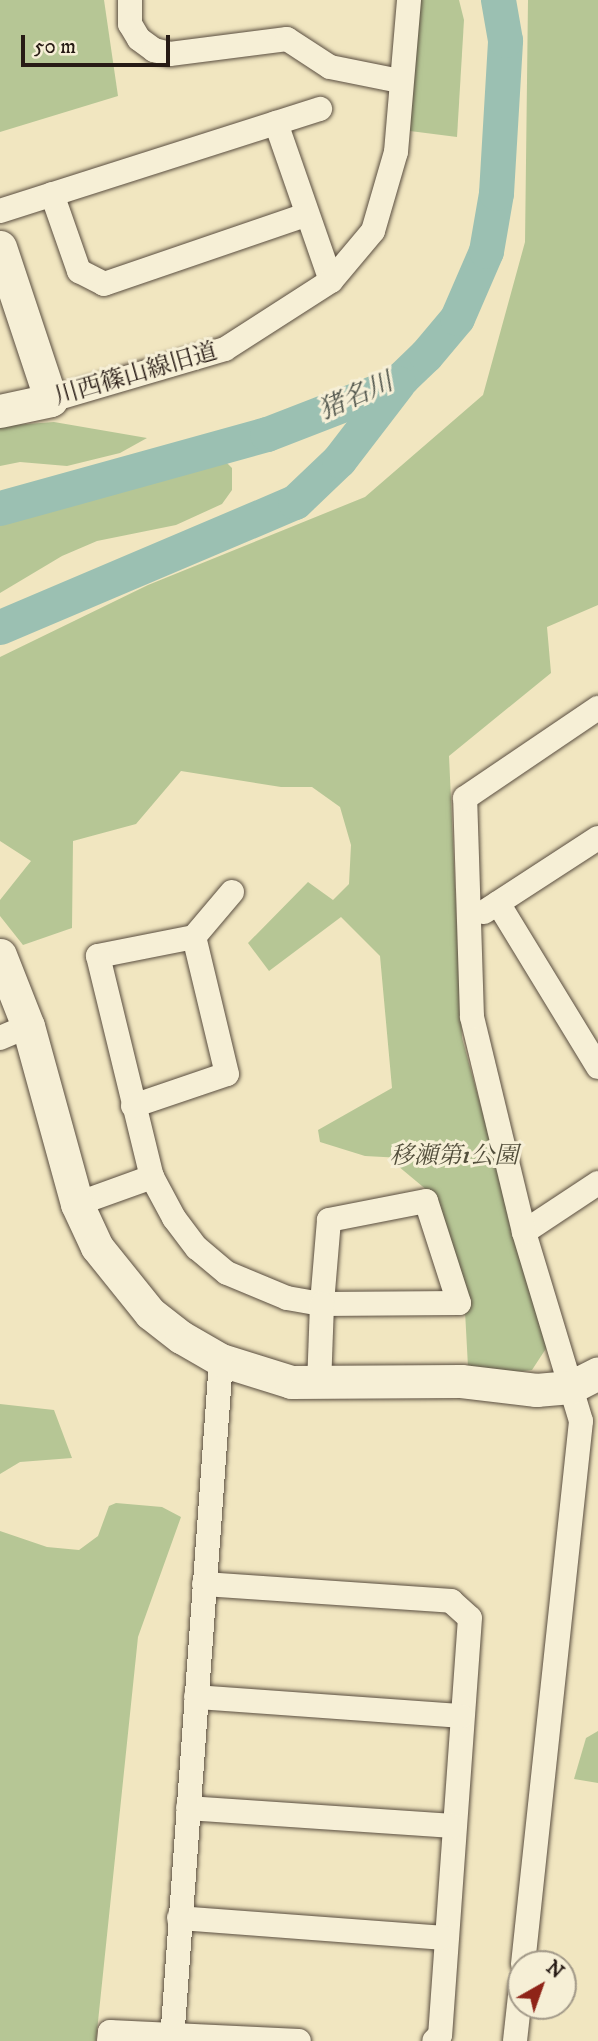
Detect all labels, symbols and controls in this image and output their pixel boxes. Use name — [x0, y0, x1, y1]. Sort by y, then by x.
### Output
scale bar — [24, 21, 173, 65]
text: 50 m — [34, 34, 76, 60]
street label: 川西篠山線旧道 — [51, 338, 221, 412]
water label: 猪名川 — [314, 367, 398, 427]
park label: 移瀬第1公園 — [390, 1143, 518, 1171]
north arrow — [507, 1950, 577, 2020]
text: N — [541, 1956, 568, 1984]

